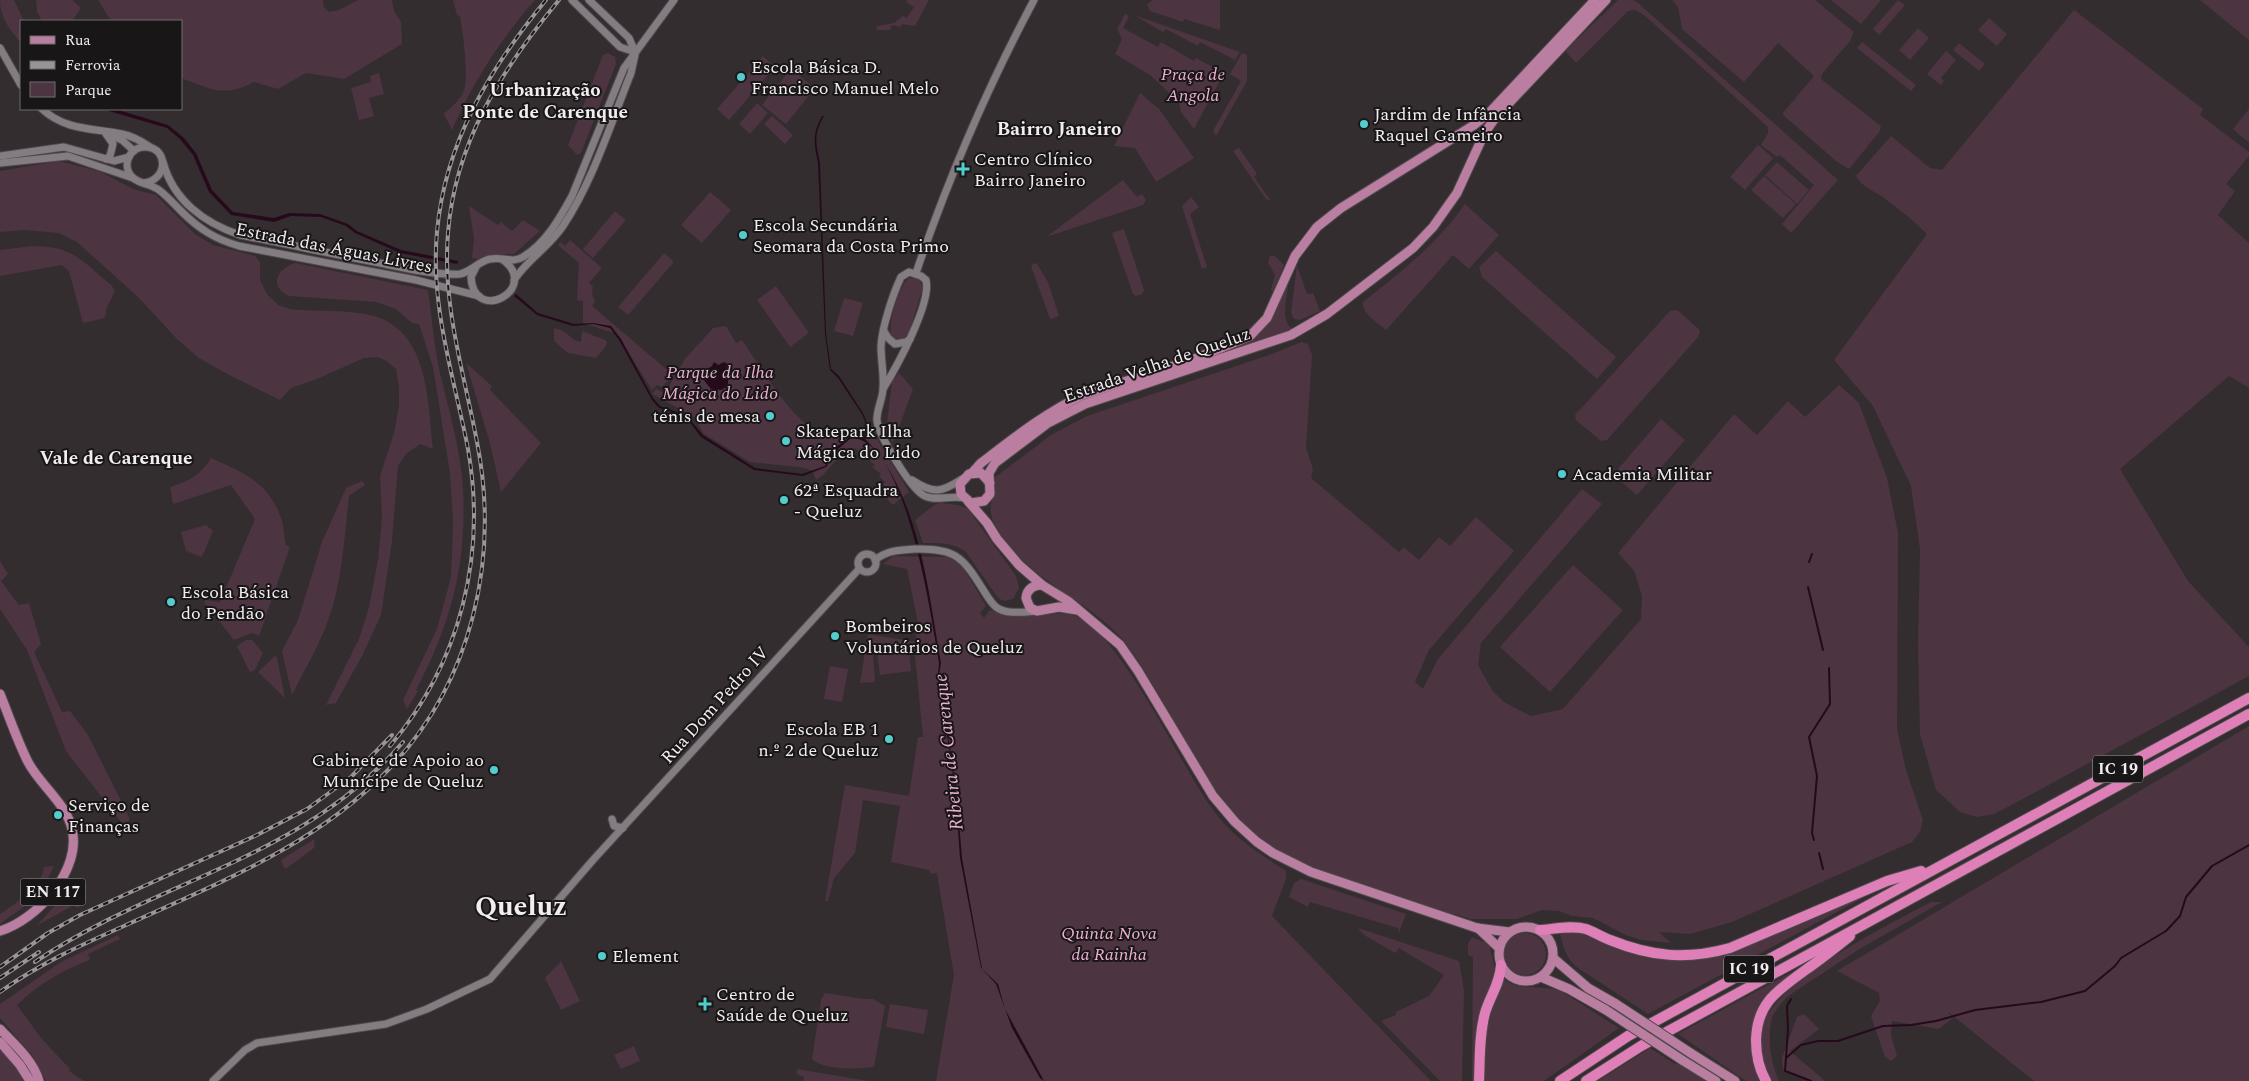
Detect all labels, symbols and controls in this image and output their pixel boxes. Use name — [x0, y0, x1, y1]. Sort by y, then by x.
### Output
legend — [20, 20, 182, 110]
text: Rua — [65, 29, 91, 52]
text: Ferrovia — [65, 54, 121, 77]
place label: Escola Básica D. Francisco Manuel Melo — [751, 54, 939, 102]
park label: Praça de Angola — [1161, 61, 1225, 109]
marker: Escola Básica D. Francisco Manuel Melo — [735, 71, 747, 83]
district label: Urbanização Ponte de Carenque — [462, 76, 628, 127]
text: Parque — [65, 79, 112, 102]
place label: Jardim de Infância Raquel Gameiro — [1374, 101, 1521, 149]
district label: Bairro Janeiro — [997, 115, 1121, 144]
marker: Jardim de Infância Raquel Gameiro — [1358, 118, 1370, 130]
place label: Centro Clínico Bairro Janeiro — [974, 146, 1093, 194]
marker: Centro Clínico Bairro Janeiro — [956, 162, 970, 176]
place label: Escola Secundária Seomara da Costa Primo — [753, 212, 949, 260]
street label: Estrada das Águas Livres — [233, 216, 435, 280]
marker: Escola Secundária Seomara da Costa Primo — [737, 229, 749, 241]
street label: Estrada Velha de Queluz — [1060, 320, 1254, 410]
park label: Parque da Ilha Mágica do Lido — [662, 359, 778, 407]
place label: ténis de mesa — [653, 403, 760, 430]
marker: ténis de mesa — [764, 410, 776, 422]
place label: Skatepark Ilha Mágica do Lido — [796, 418, 920, 466]
marker: Skatepark Ilha Mágica do Lido — [780, 435, 792, 447]
district label: Vale de Carenque — [40, 444, 192, 473]
place label: Academia Militar — [1572, 461, 1712, 488]
marker: Academia Militar — [1556, 468, 1568, 480]
place label: 62ª Esquadra - Queluz — [794, 477, 899, 525]
marker: 62ª Esquadra - Queluz — [778, 494, 790, 506]
place label: Escola Básica do Pendão — [181, 579, 289, 627]
marker: Escola Básica do Pendão — [165, 596, 177, 608]
place label: Bombeiros Voluntários de Queluz — [845, 613, 1024, 661]
marker: Bombeiros Voluntários de Queluz — [829, 630, 841, 642]
street label: Rua Dom Pedro IV — [655, 640, 775, 770]
water label: Ribeira de Carenque — [926, 672, 972, 832]
place label: Escola EB 1 n.º 2 de Queluz — [758, 716, 879, 764]
marker: Escola EB 1 n.º 2 de Queluz — [883, 733, 895, 745]
place label: Gabinete de Apoio ao Munícipe de Queluz — [312, 747, 484, 795]
road number: IC 19 — [2093, 756, 2143, 782]
marker: Gabinete de Apoio ao Munícipe de Queluz — [488, 764, 500, 776]
place label: Serviço de Finanças — [68, 792, 150, 840]
marker: Serviço de Finanças — [52, 809, 64, 821]
road number: EN 117 — [20, 879, 86, 906]
district label: Queluz — [475, 885, 567, 928]
park label: Quinta Nova da Rainha — [1061, 920, 1157, 968]
place label: Element — [612, 943, 679, 970]
marker: Element — [596, 950, 608, 962]
road number: IC 19 — [1724, 956, 1774, 982]
place label: Centro de Saúde de Queluz — [716, 981, 849, 1029]
marker: Centro de Saúde de Queluz — [698, 997, 712, 1011]

